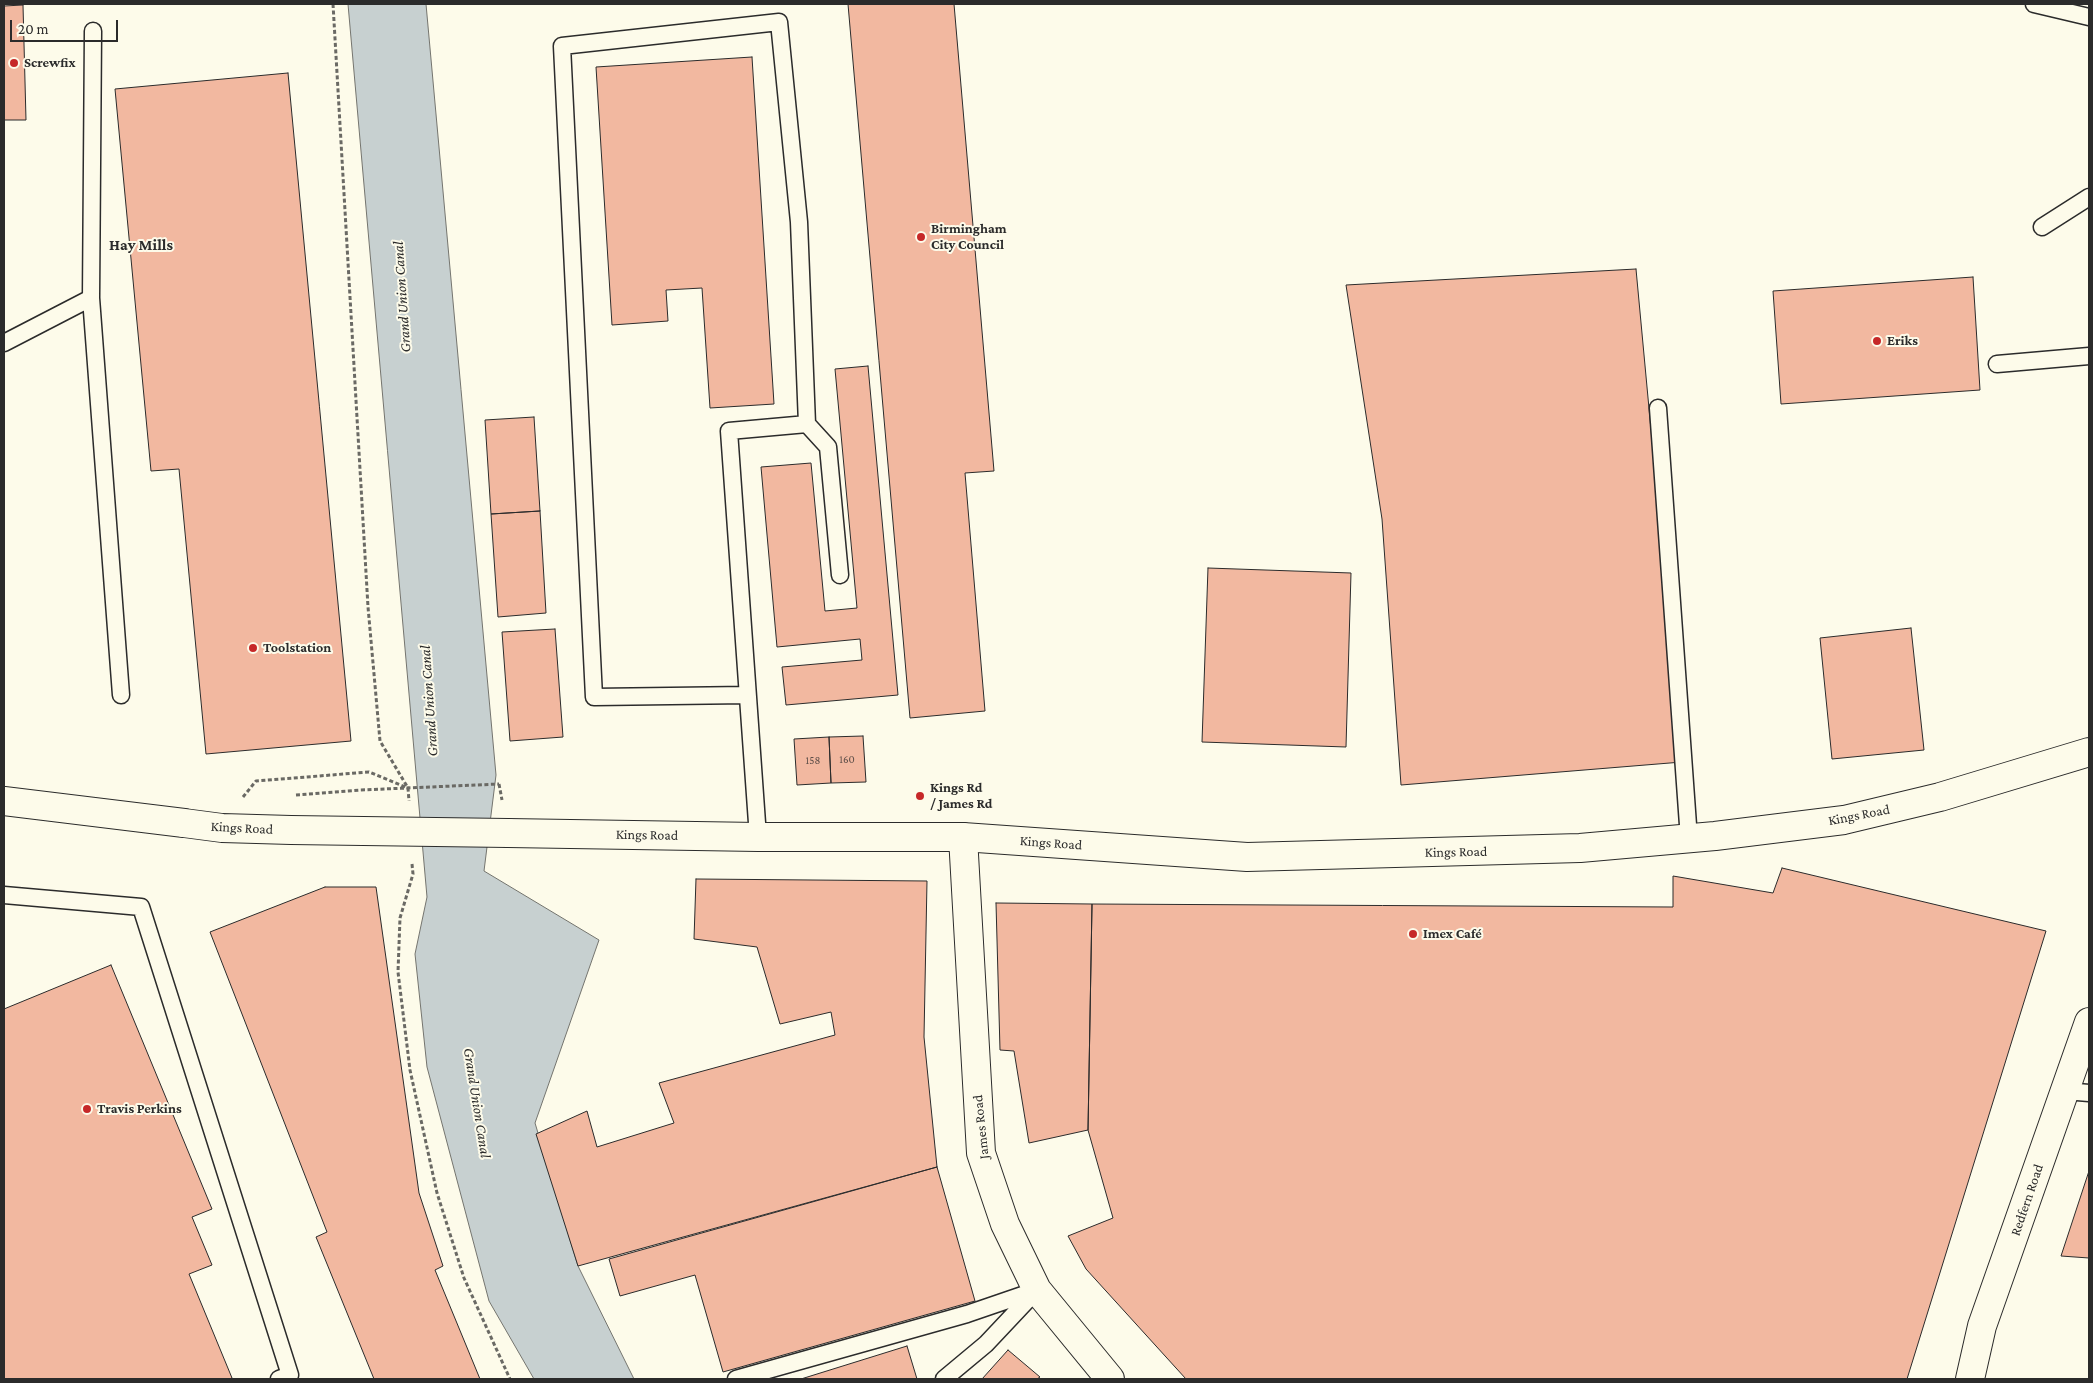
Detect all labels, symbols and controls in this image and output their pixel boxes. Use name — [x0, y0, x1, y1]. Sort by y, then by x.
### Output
scale bar — [12, 10, 120, 42]
text: 20 m — [18, 21, 49, 37]
place label: Screwfix — [24, 55, 75, 71]
marker: Screwfix — [8, 57, 20, 69]
place label: Birmingham City Council — [931, 221, 1007, 253]
marker: Birmingham City Council — [915, 231, 927, 243]
district label: Hay Mills — [109, 235, 173, 255]
water label: Grand Union Canal — [389, 241, 415, 353]
place label: Eriks — [1887, 333, 1918, 349]
marker: Eriks — [1871, 335, 1883, 347]
place label: Toolstation — [263, 640, 331, 656]
marker: Toolstation — [247, 642, 259, 654]
water label: Grand Union Canal — [416, 645, 442, 757]
house number: 160 — [839, 753, 855, 767]
house number: 158 — [806, 754, 820, 768]
place label: Kings Rd / James Rd — [930, 780, 992, 812]
marker: Kings Rd / James Rd — [914, 790, 926, 802]
street label: Kings Road — [1827, 801, 1891, 829]
street label: Kings Road — [210, 818, 274, 838]
street label: Kings Road — [616, 826, 678, 844]
street label: Kings Road — [1019, 832, 1083, 854]
street label: Kings Road — [1425, 843, 1487, 861]
place label: Imex Café — [1423, 926, 1482, 942]
marker: Imex Café — [1407, 928, 1419, 940]
water label: Grand Union Canal — [459, 1047, 495, 1159]
street label: James Road — [969, 1094, 993, 1160]
place label: Travis Perkins — [97, 1101, 182, 1117]
marker: Travis Perkins — [81, 1103, 93, 1115]
street label: Redfern Road — [2007, 1162, 2047, 1238]

